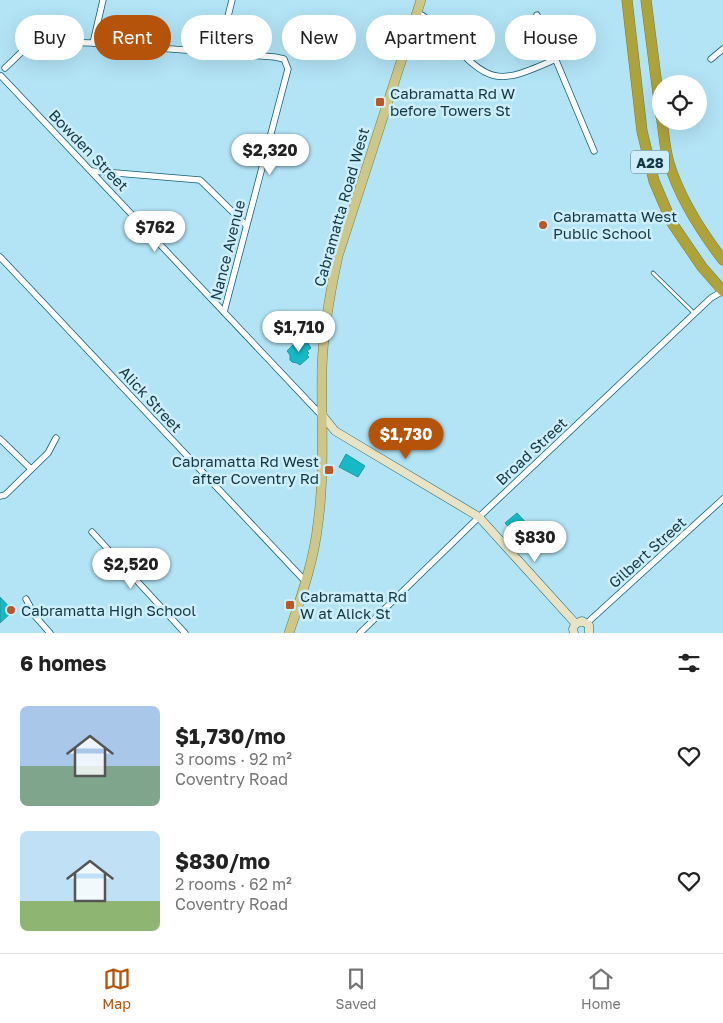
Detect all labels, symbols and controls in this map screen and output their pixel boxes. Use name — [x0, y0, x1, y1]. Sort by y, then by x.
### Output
chip: Buy — [15, 15, 84, 60]
chip: Rent — [94, 15, 171, 60]
chip: Filters — [181, 15, 272, 60]
chip: New — [282, 15, 356, 60]
chip: Apartment — [366, 15, 495, 60]
chip: House — [505, 15, 596, 60]
map controls — [652, 75, 707, 130]
button: locate — [652, 75, 707, 130]
place label: Cabramatta Rd W before Towers St — [390, 84, 515, 119]
marker: Cabramatta Rd W before Towers St — [374, 96, 386, 108]
street label: Bowden Street — [46, 106, 132, 194]
street label: Cabramatta Road West — [310, 125, 372, 289]
pin: $2,320 — [229, 134, 311, 176]
text: $2,320 — [242, 140, 298, 160]
road number: A28 — [631, 150, 669, 173]
street label: Nance Avenue — [206, 198, 248, 302]
place label: Cabramatta West Public School — [553, 207, 677, 242]
pin: $762 — [125, 210, 185, 253]
text: $762 — [135, 217, 175, 237]
marker: Cabramatta West Public School — [537, 219, 549, 231]
pin: $1,710 — [258, 310, 340, 353]
text: $1,710 — [273, 317, 325, 337]
street label: Alick Street — [116, 362, 186, 436]
street label: Broad Street — [492, 414, 570, 488]
pin: $1,730 — [365, 418, 447, 460]
text: $1,730 — [380, 424, 432, 444]
place label: Cabramatta Rd West after Coventry Rd — [172, 452, 319, 487]
marker: Cabramatta Rd West after Coventry Rd — [323, 464, 335, 476]
street label: Gilbert Street — [605, 513, 689, 591]
pin: $830 — [505, 520, 565, 563]
text: $830 — [514, 527, 556, 547]
pin: $2,520 — [90, 548, 172, 590]
text: $2,520 — [103, 554, 159, 574]
place label: Cabramatta Rd W at Alick St — [300, 587, 407, 622]
marker: Cabramatta Rd W at Alick St — [284, 599, 296, 611]
place label: Cabramatta High School — [21, 601, 196, 619]
marker: Cabramatta High School — [5, 604, 17, 616]
icon: filters — [675, 649, 703, 677]
text: 6 homes — [20, 650, 106, 676]
text: $1,730/mo — [175, 723, 286, 749]
icon: home — [60, 726, 120, 786]
icon: heart — [675, 742, 703, 770]
text: 3 rooms · 92 m² — [175, 749, 292, 769]
text: Coventry Road — [175, 769, 288, 789]
text: $830/mo — [175, 848, 270, 874]
icon: home — [60, 851, 120, 911]
icon: heart — [675, 867, 703, 895]
text: 2 rooms · 62 m² — [175, 874, 292, 894]
text: Coventry Road — [175, 894, 288, 914]
tab: Map — [102, 965, 131, 1012]
tab: Saved — [336, 965, 376, 1012]
tab: Home — [581, 965, 621, 1012]

